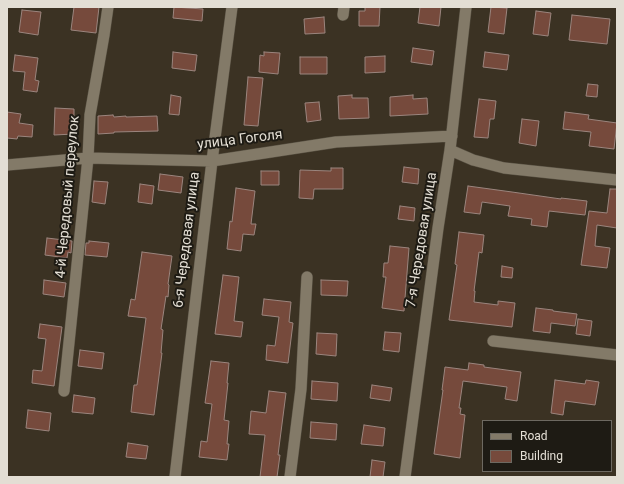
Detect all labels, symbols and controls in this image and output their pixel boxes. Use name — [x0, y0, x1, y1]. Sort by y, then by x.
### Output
street label: 4-й Чередовый переулок — [53, 115, 83, 279]
street label: улица Гоголя — [196, 126, 284, 154]
street label: 6-я Чередовая улица — [170, 171, 204, 309]
street label: 7-я Чередовая улица — [403, 171, 441, 309]
legend — [482, 420, 612, 472]
text: Road — [520, 429, 548, 443]
text: Building — [520, 449, 563, 463]

